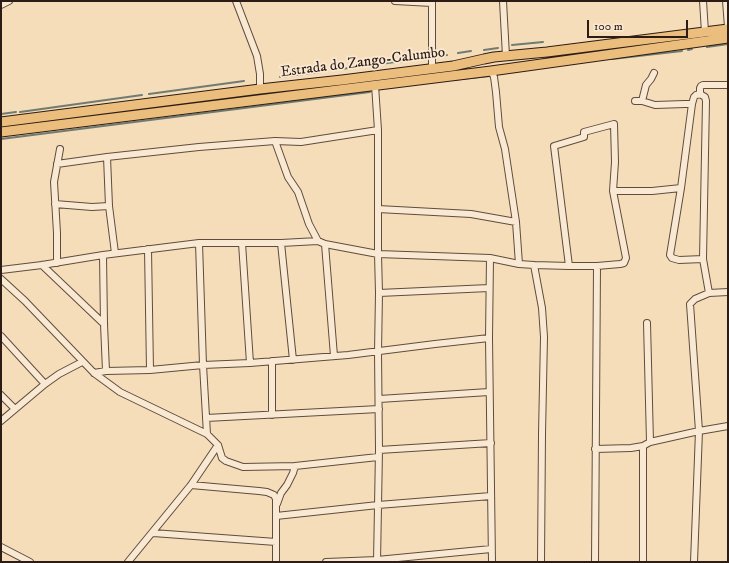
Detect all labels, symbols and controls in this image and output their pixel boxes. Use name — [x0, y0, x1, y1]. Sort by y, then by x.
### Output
scale bar — [589, 12, 690, 38]
text: 100 m — [594, 19, 623, 34]
street label: Estrada do Zango-Calumbo — [280, 44, 446, 82]

